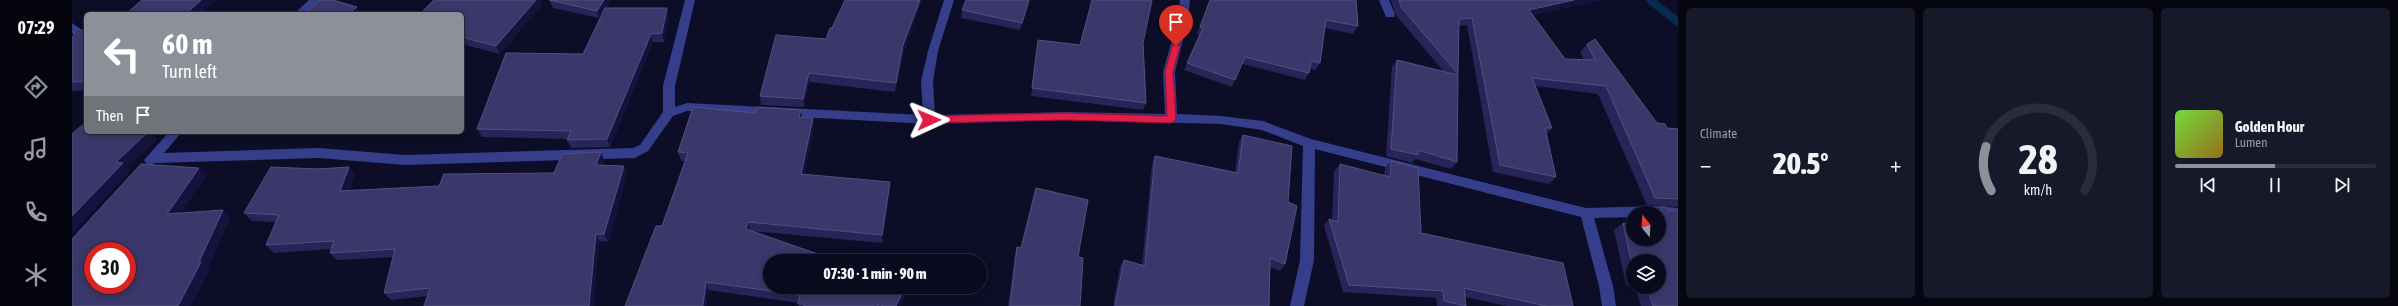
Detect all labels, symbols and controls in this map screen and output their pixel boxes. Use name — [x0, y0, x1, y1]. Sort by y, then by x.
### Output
pin — [1159, 5, 1193, 46]
icon: arrive — [1165, 11, 1187, 33]
text: 07:29 — [17, 17, 55, 38]
icon: left — [96, 28, 148, 80]
text: 60 m — [162, 28, 212, 60]
text: Turn left — [162, 61, 217, 82]
icon: directions — [22, 73, 50, 101]
position arrow — [908, 99, 950, 141]
icon: arrive — [132, 104, 154, 126]
text: Then — [96, 107, 124, 124]
text: Golden Hour — [2235, 118, 2304, 135]
text: Climate — [1700, 126, 1737, 141]
icon: music — [22, 135, 50, 163]
text: 28 — [2018, 135, 2058, 183]
text: Lumen — [2235, 135, 2268, 150]
text: 20.5° — [1773, 146, 1829, 180]
text: − — [1700, 151, 1711, 177]
text: + — [1890, 151, 1901, 177]
icon: previous — [2197, 174, 2219, 196]
icon: pause — [2264, 174, 2286, 196]
icon: next — [2331, 174, 2353, 196]
text: km/h — [2024, 182, 2052, 198]
icon: phone — [22, 198, 50, 226]
north arrow — [1626, 206, 1666, 246]
map controls — [1626, 206, 1666, 294]
speed limit sign: 30 — [84, 242, 136, 294]
button: layers — [1626, 254, 1666, 294]
icon: climate — [22, 261, 50, 289]
text: 07:30 · 1 min · 90 m — [823, 265, 927, 282]

